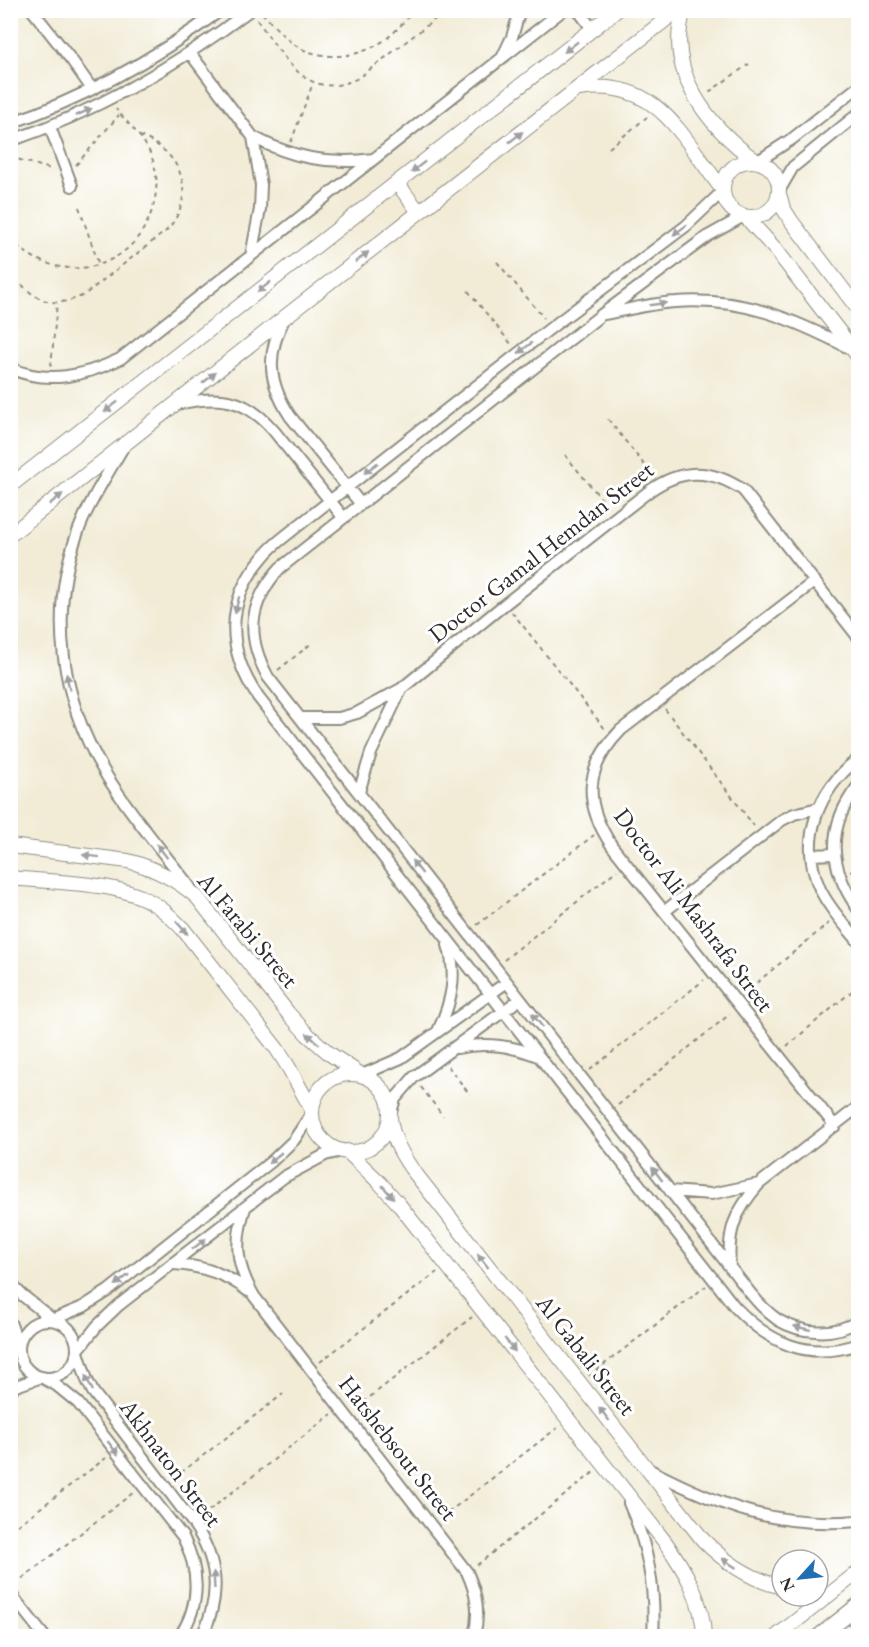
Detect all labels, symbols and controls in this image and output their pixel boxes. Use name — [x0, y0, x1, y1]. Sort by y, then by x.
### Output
one-way arrow — [563, 40, 579, 53]
one-way arrow — [76, 107, 93, 116]
one-way arrow — [508, 130, 524, 143]
one-way arrow — [410, 160, 425, 172]
one-way arrow — [672, 224, 688, 237]
one-way arrow — [355, 251, 370, 263]
one-way arrow — [256, 281, 272, 294]
one-way arrow — [649, 300, 668, 309]
one-way arrow — [517, 342, 532, 354]
one-way arrow — [202, 372, 217, 384]
one-way arrow — [103, 401, 118, 413]
street label: Doctor Gamal Hemdan Street — [422, 454, 660, 649]
one-way arrow — [363, 462, 379, 475]
one-way arrow — [49, 493, 64, 505]
one-way arrow — [232, 596, 242, 614]
one-way arrow — [63, 672, 72, 691]
street label: Doctor Ali Mashrafa Street — [608, 802, 782, 1018]
one-way arrow — [156, 843, 168, 858]
one-way arrow — [82, 851, 101, 860]
one-way arrow — [411, 859, 423, 874]
street label: Al Farabi Street — [190, 865, 306, 994]
one-way arrow — [175, 920, 188, 935]
one-way arrow — [531, 1013, 543, 1028]
one-way arrow — [306, 1032, 321, 1046]
one-way arrow — [267, 1152, 283, 1165]
one-way arrow — [650, 1166, 663, 1182]
one-way arrow — [381, 1184, 394, 1199]
one-way arrow — [191, 1238, 207, 1251]
one-way arrow — [477, 1253, 490, 1269]
one-way arrow — [115, 1273, 130, 1285]
street label: Al Gabali Street — [529, 1287, 643, 1422]
one-way arrow — [793, 1323, 811, 1333]
one-way arrow — [503, 1337, 516, 1353]
street label: Hatshebsout Street — [332, 1369, 465, 1527]
one-way arrow — [84, 1374, 94, 1392]
street label: Akhnaton Street — [113, 1392, 230, 1533]
one-way arrow — [598, 1407, 610, 1422]
one-way arrow — [107, 1441, 119, 1456]
north arrow — [770, 1548, 830, 1608]
one-way arrow — [721, 1558, 737, 1569]
one-way arrow — [210, 1571, 219, 1590]
text: N — [775, 1574, 799, 1595]

